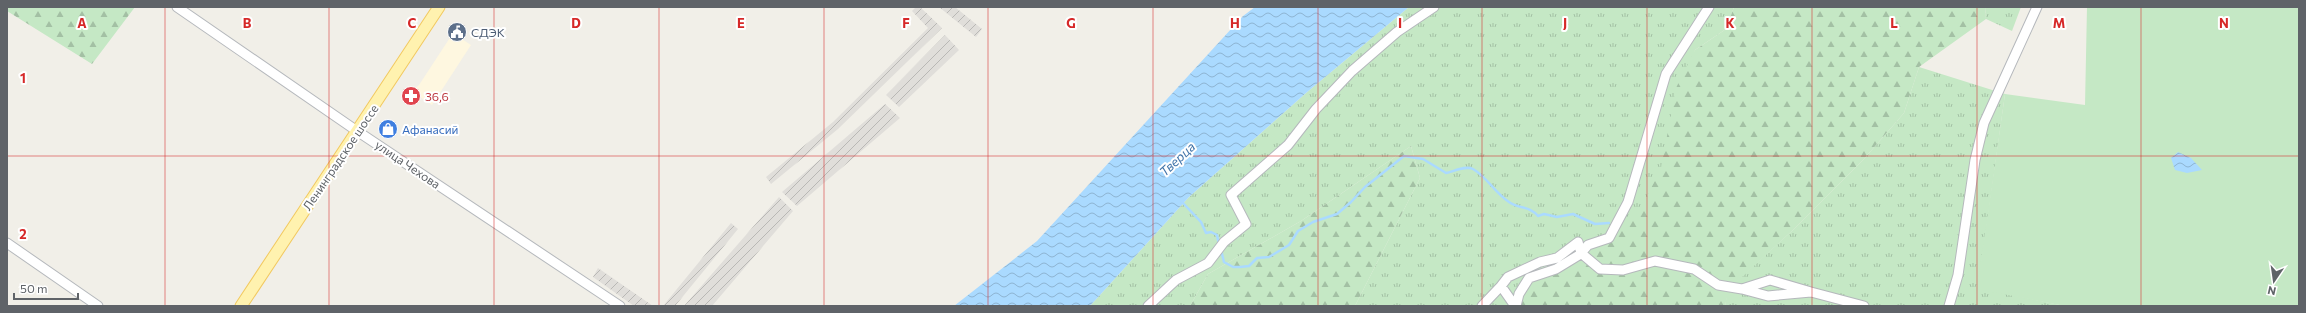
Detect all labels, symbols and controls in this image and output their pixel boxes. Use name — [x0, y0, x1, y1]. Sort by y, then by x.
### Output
text: A — [77, 15, 87, 31]
text: B — [243, 15, 252, 31]
text: C — [408, 15, 417, 31]
text: D — [571, 15, 581, 31]
text: E — [737, 15, 745, 31]
text: F — [902, 15, 910, 31]
text: G — [1066, 15, 1076, 31]
text: H — [1230, 15, 1240, 31]
text: I — [1398, 15, 1402, 31]
text: J — [1563, 15, 1567, 31]
text: K — [1725, 15, 1735, 31]
text: L — [1890, 15, 1898, 31]
text: M — [2053, 15, 2065, 31]
text: N — [2219, 15, 2229, 31]
public building icon: СДЭК — [446, 21, 468, 43]
place label: СДЭК — [471, 25, 505, 39]
text: 1 — [20, 70, 26, 86]
pharmacy icon: 36,6 — [400, 85, 422, 107]
place label: 36,6 — [425, 89, 449, 103]
street label: Ленинградское шоссе — [299, 101, 381, 213]
shop icon: Афанасий — [377, 118, 399, 140]
place label: Афанасий — [402, 122, 458, 136]
street label: улица Чехова — [373, 137, 443, 191]
water label: Тверца — [1156, 138, 1198, 179]
text: 2 — [19, 226, 27, 242]
north arrow — [2254, 261, 2294, 301]
scale bar — [14, 275, 78, 301]
text: 50 m — [20, 281, 48, 295]
text: N — [2266, 284, 2277, 298]

